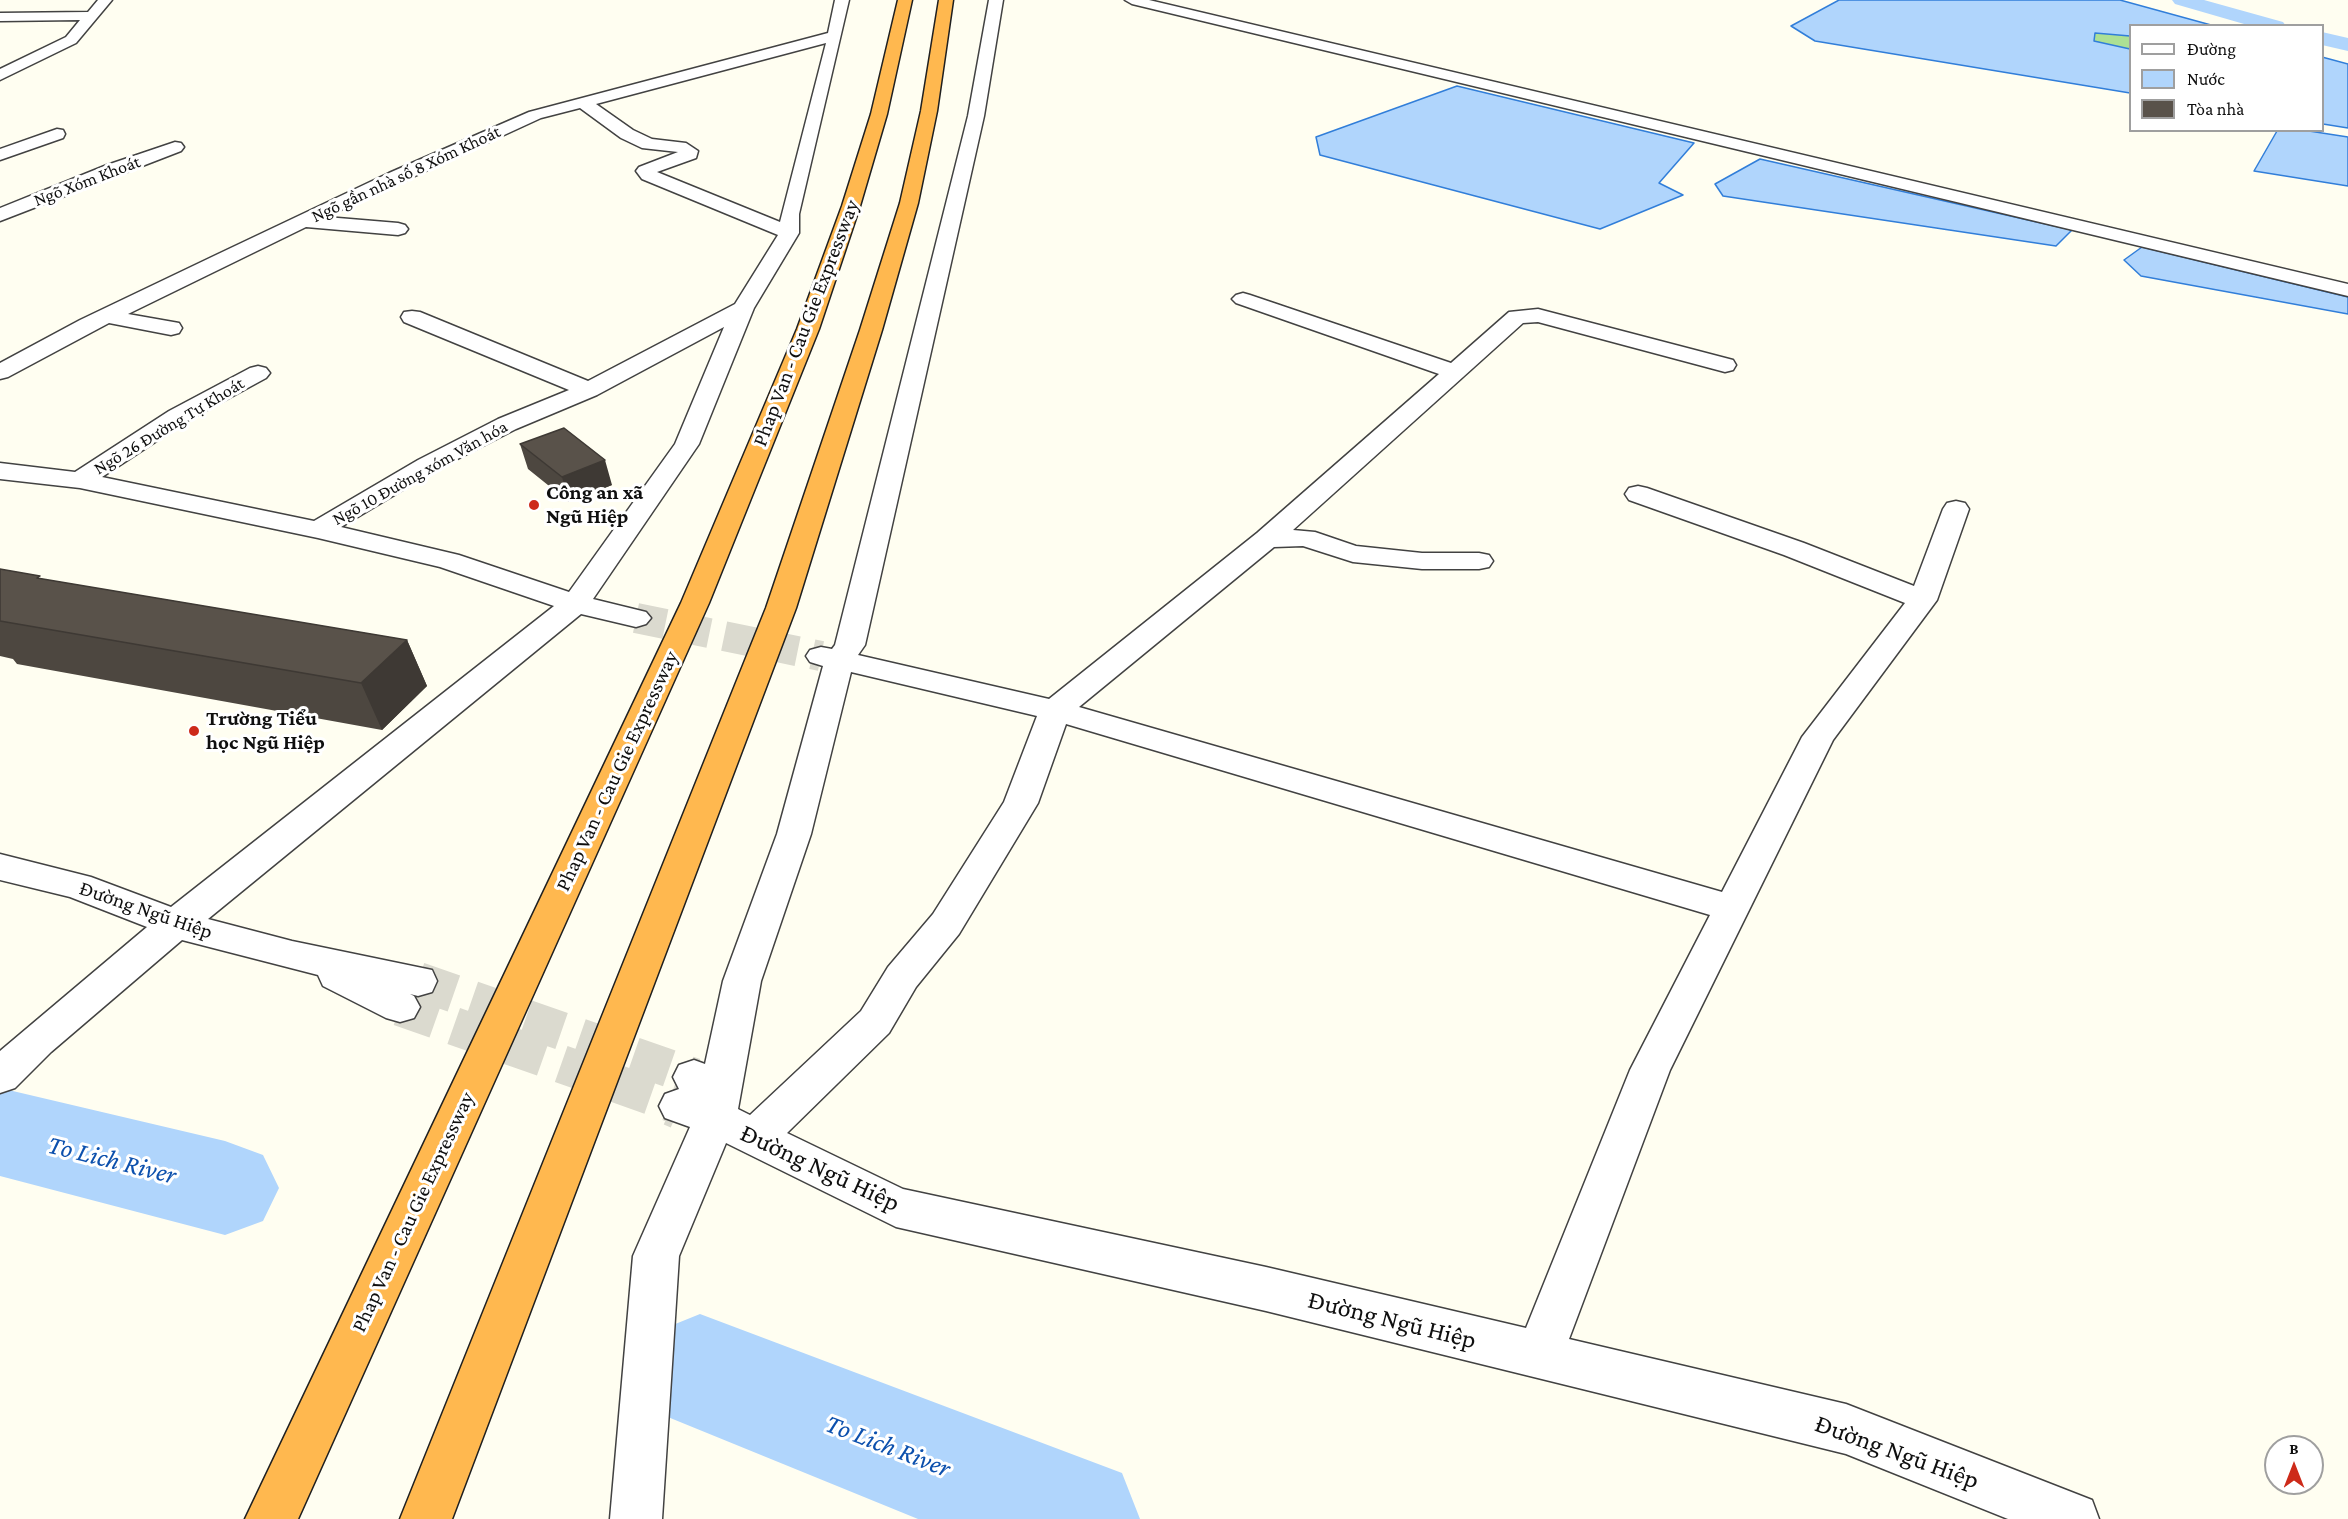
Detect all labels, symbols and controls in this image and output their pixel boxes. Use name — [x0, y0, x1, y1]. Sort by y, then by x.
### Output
legend — [2129, 24, 2324, 132]
text: Đường — [2187, 39, 2236, 59]
text: Nước — [2187, 69, 2225, 89]
text: Tòa nhà — [2187, 99, 2244, 119]
street label: Ngõ gần nhà số 8 Xóm Khoát — [308, 121, 504, 227]
street label: Ngõ Xóm Khoát — [31, 151, 143, 211]
street label: Phap Van - Cau Gie Expressway — [747, 196, 865, 450]
street label: Ngõ 26 Đường Tự Khoát — [90, 373, 248, 479]
street label: Ngõ 10 Đường xóm Văn hóa — [329, 416, 511, 530]
place label: Công an xã Ngũ Hiệp — [546, 480, 643, 530]
marker: Công an xã Ngũ Hiệp — [527, 498, 541, 512]
street label: Phap Van - Cau Gie Expressway — [550, 647, 684, 895]
place label: Trường Tiểu học Ngũ Hiệp — [206, 706, 325, 756]
marker: Trường Tiểu học Ngũ Hiệp — [187, 724, 201, 738]
street label: Đường Ngũ Hiệp — [76, 875, 216, 945]
street label: Phap Van - Cau Gie Expressway — [346, 1088, 480, 1336]
street label: Đường Ngũ Hiệp — [735, 1117, 905, 1219]
water label: To Lich River — [44, 1128, 180, 1192]
street label: Đường Ngũ Hiệp — [1305, 1284, 1479, 1356]
water label: To Lich River — [821, 1407, 955, 1485]
street label: Đường Ngũ Hiệp — [1811, 1408, 1983, 1496]
north arrow — [2264, 1435, 2324, 1495]
text: B — [2289, 1440, 2299, 1457]

